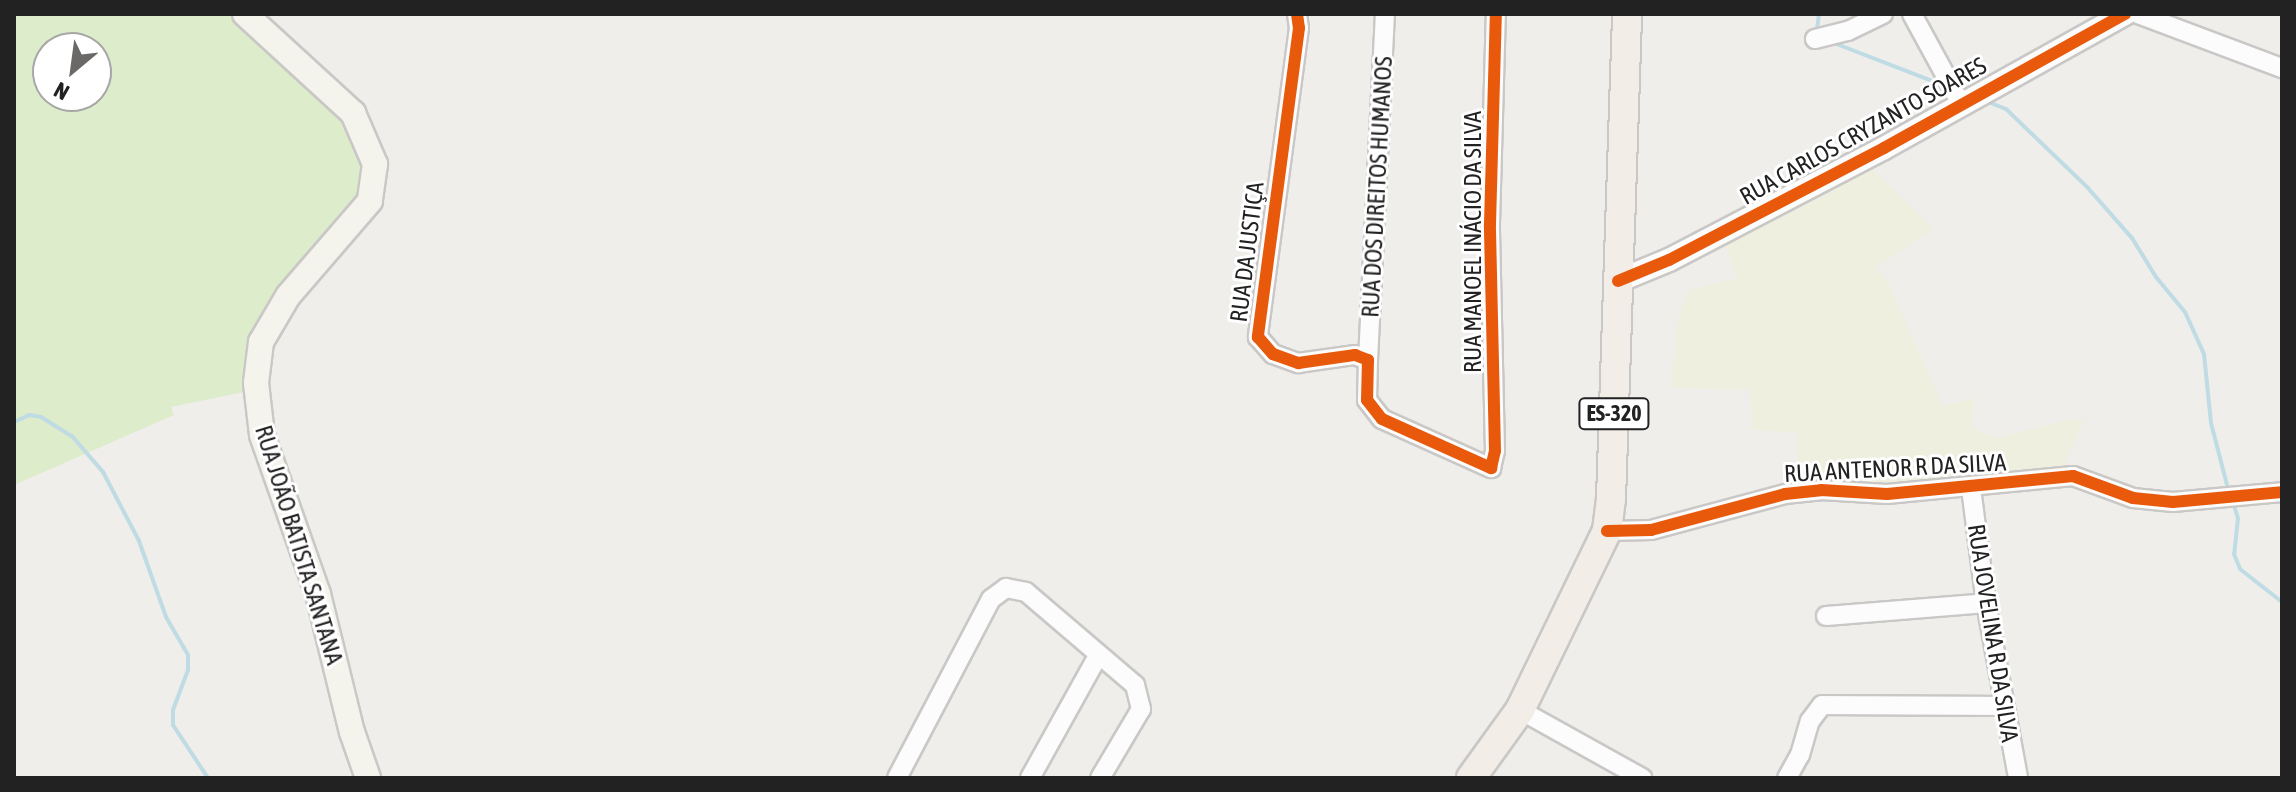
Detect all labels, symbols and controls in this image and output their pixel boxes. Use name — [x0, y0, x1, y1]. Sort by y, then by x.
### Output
north arrow — [32, 32, 112, 112]
street label: RUA CARLOS CRYZANTO SOARES — [1735, 51, 1991, 211]
street label: RUA DOS DIREITOS HUMANOS — [1356, 56, 1398, 318]
text: N — [49, 77, 73, 106]
street label: RUA MANOEL INÁCIO DA SILVA — [1459, 111, 1487, 373]
street label: RUA DA JUSTIÇA — [1224, 180, 1270, 324]
road number: ES-320 — [1578, 396, 1650, 432]
street label: RUA JOÃO BATISTA SANTANA — [249, 422, 349, 668]
street label: RUA ANTENOR R DA SILVA — [1783, 448, 2007, 488]
street label: RUA JOVELINA R DA SILVA — [1962, 522, 2024, 744]

